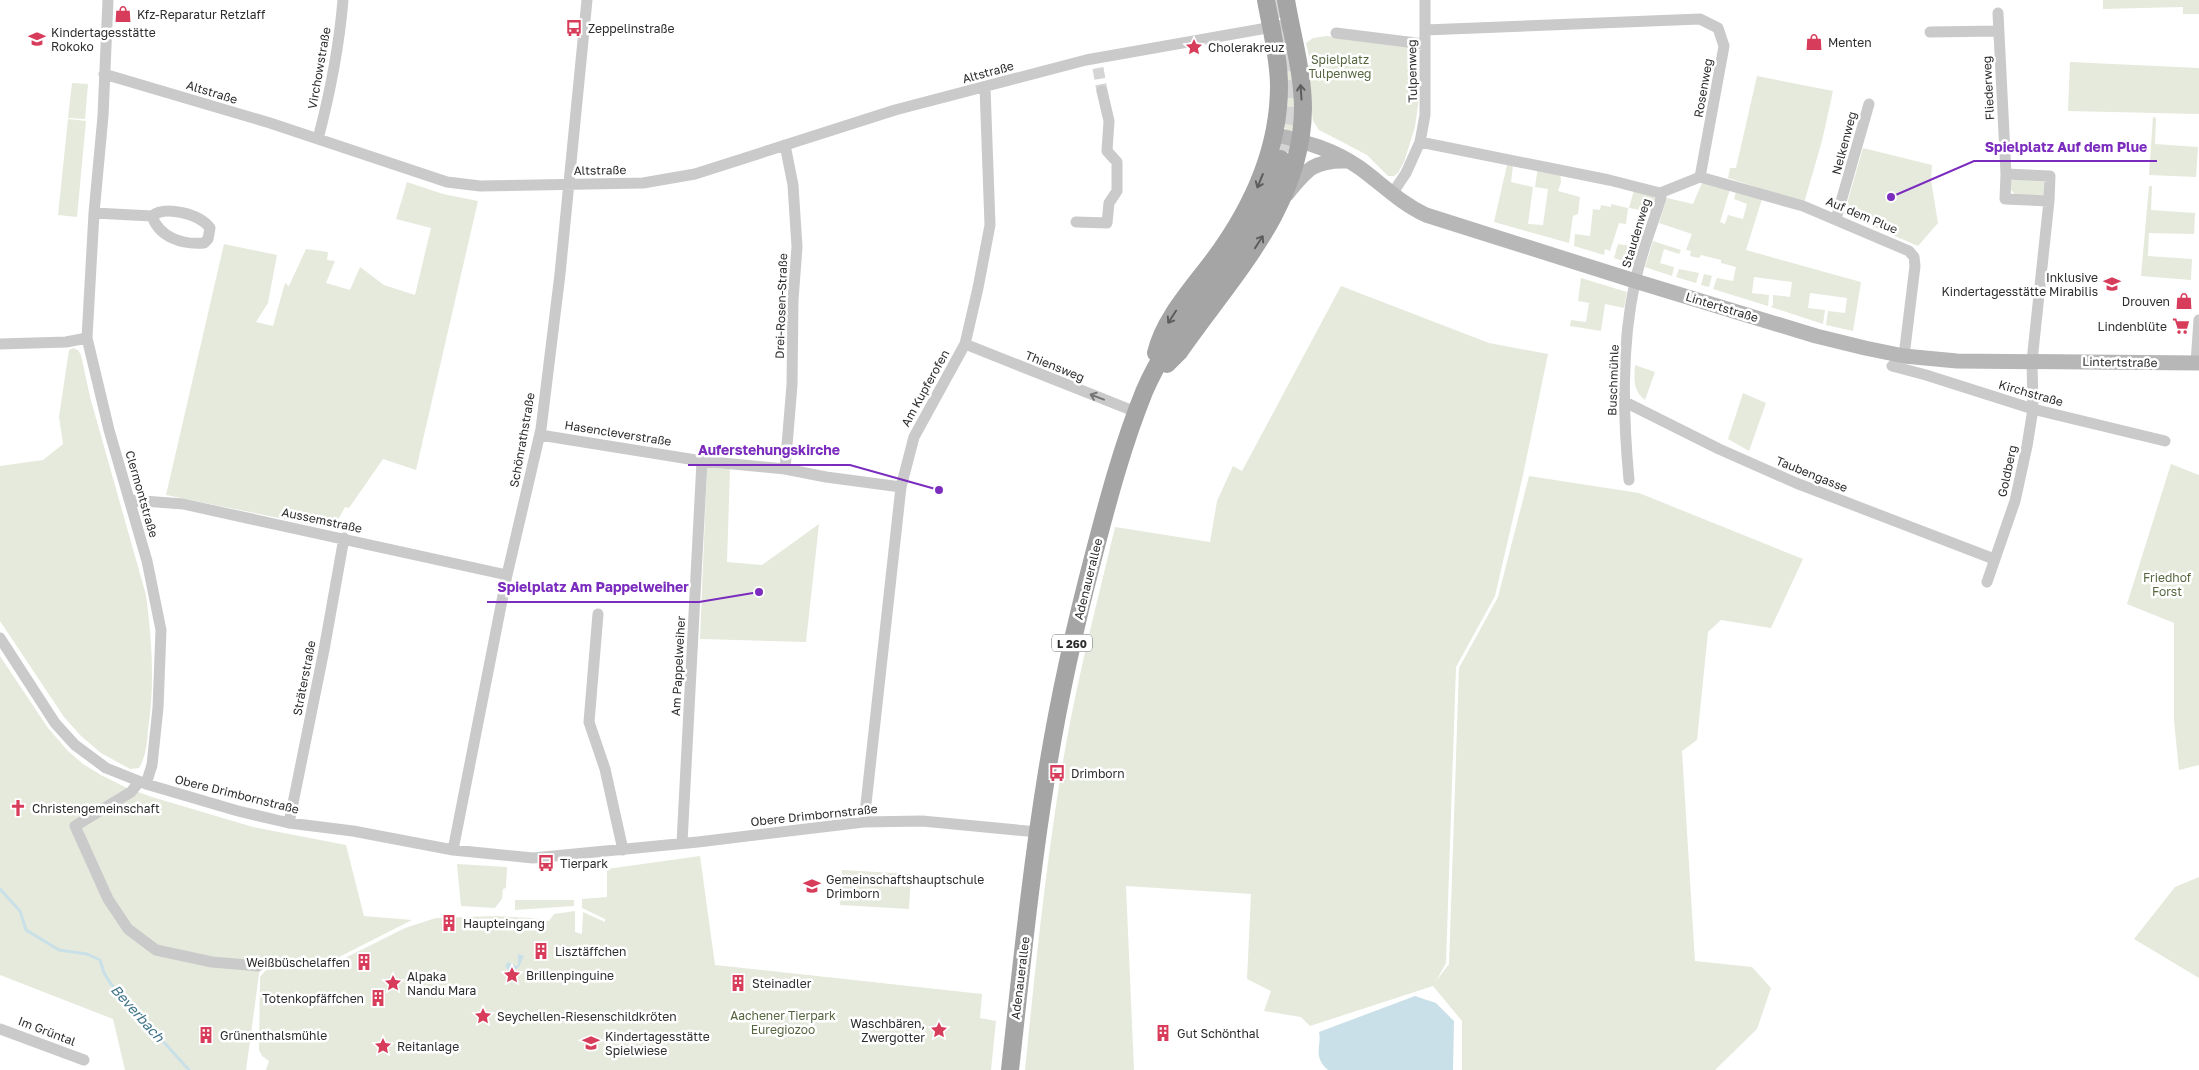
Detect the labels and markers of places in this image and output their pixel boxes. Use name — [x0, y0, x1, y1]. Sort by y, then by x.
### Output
shop icon: Kfz-Reparatur Retzlaff — [113, 4, 133, 24]
place label: Kfz-Reparatur Retzlaff — [137, 7, 266, 22]
bus stop icon: Zeppelinstraße — [564, 18, 584, 38]
place label: Zeppelinstraße — [588, 21, 675, 36]
place label: Kindertagesstätte Rokoko — [51, 25, 156, 54]
school or university icon: Kindertagesstätte Rokoko — [27, 29, 47, 49]
shop icon: Menten — [1804, 32, 1824, 52]
place label: Menten — [1828, 35, 1872, 50]
place icon: Cholerakreuz — [1184, 37, 1204, 57]
place label: Cholerakreuz — [1208, 40, 1284, 55]
callout: Spielplatz Auf dem Plue — [1974, 132, 2157, 161]
place label: Inklusive Kindertagesstätte Mirabilis — [1941, 270, 2098, 299]
school or university icon: Inklusive Kindertagesstätte Mirabilis — [2102, 274, 2122, 294]
shop icon: Drouven — [2174, 291, 2194, 311]
place label: Drouven — [2122, 294, 2170, 309]
supermarket icon: Lindenblüte — [2171, 316, 2191, 336]
place label: Lindenblüte — [2098, 319, 2167, 334]
callout: Auferstehungskirche — [688, 436, 850, 465]
callout: Spielplatz Am Pappelweiher — [487, 573, 699, 602]
bus stop icon: Drimborn — [1047, 763, 1067, 783]
place label: Drimborn — [1071, 766, 1125, 781]
church icon: Christengemeinschaft — [8, 798, 28, 818]
place label: Christengemeinschaft — [32, 801, 160, 816]
bus stop icon: Tierpark — [536, 853, 556, 873]
place label: Tierpark — [560, 856, 608, 871]
place label: Gemeinschaftshauptschule Drimborn — [826, 872, 984, 901]
school or university icon: Gemeinschaftshauptschule Drimborn — [802, 876, 822, 896]
building icon: Haupteingang — [439, 913, 459, 933]
place label: Haupteingang — [463, 916, 545, 931]
building icon: Lisztäffchen — [531, 941, 551, 961]
place label: Lisztäffchen — [555, 944, 626, 959]
building icon: Weißbüschelaffen — [354, 952, 374, 972]
place label: Weißbüschelaffen — [246, 955, 350, 970]
place icon: Brillenpinguine — [502, 965, 522, 985]
place label: Brillenpinguine — [526, 968, 614, 983]
place label: Alpaka Nandu Mara — [407, 969, 476, 998]
place icon: Alpaka Nandu Mara — [383, 973, 403, 993]
building icon: Steinadler — [728, 973, 748, 993]
place label: Steinadler — [752, 976, 812, 991]
building icon: Totenkopfäffchen — [368, 988, 388, 1008]
place label: Totenkopfäffchen — [262, 991, 364, 1006]
place icon: Seychellen-Riesenschildkröten — [473, 1006, 493, 1026]
place label: Seychellen-Riesenschildkröten — [497, 1009, 677, 1024]
place label: Waschbären, Zwergotter — [850, 1016, 925, 1045]
place icon: Waschbären, Zwergotter — [929, 1020, 949, 1040]
building icon: Gut Schönthal — [1153, 1023, 1173, 1043]
building icon: Grünenthalsmühle — [196, 1025, 216, 1045]
place label: Gut Schönthal — [1177, 1026, 1260, 1041]
place label: Grünenthalsmühle — [220, 1028, 327, 1043]
place label: Kindertagesstätte Spielwiese — [605, 1029, 710, 1058]
school or university icon: Kindertagesstätte Spielwiese — [581, 1033, 601, 1053]
place icon: Reitanlage — [373, 1036, 393, 1056]
place label: Reitanlage — [397, 1039, 459, 1054]

